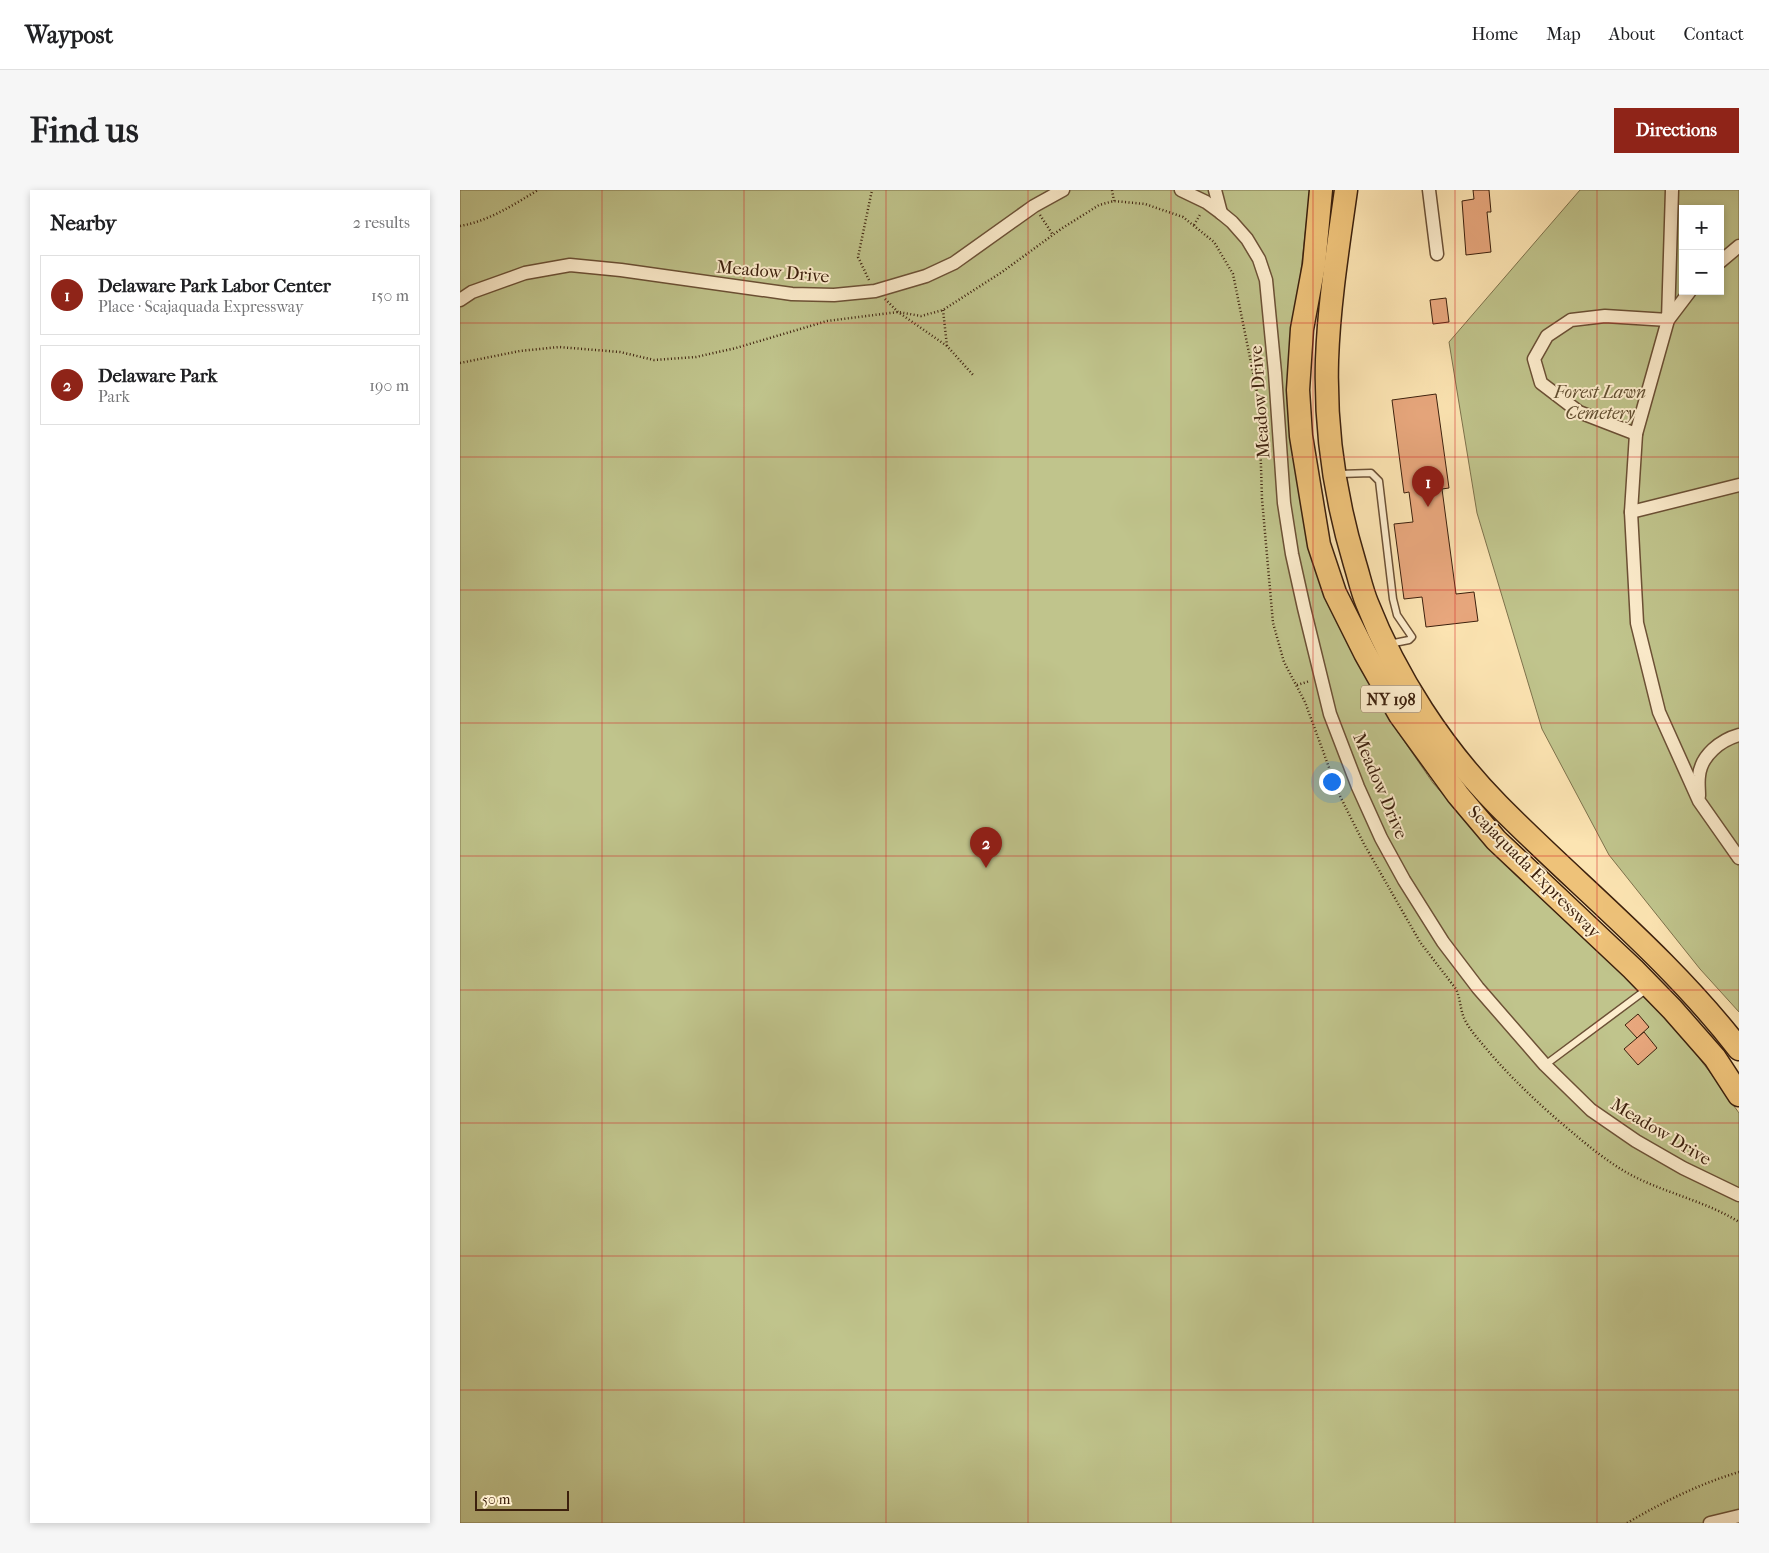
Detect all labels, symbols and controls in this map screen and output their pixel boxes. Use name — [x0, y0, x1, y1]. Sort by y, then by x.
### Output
text: Waypost — [25, 21, 113, 49]
text: Home — [1471, 24, 1518, 45]
text: Map — [1546, 24, 1581, 45]
text: About — [1609, 24, 1655, 45]
text: Contact — [1683, 24, 1744, 45]
button: Directions — [1614, 108, 1739, 153]
text: Find us — [30, 110, 139, 151]
map controls — [1679, 205, 1724, 295]
button: + — [1679, 205, 1724, 250]
text: Nearby — [50, 211, 116, 235]
text: 2 results — [353, 213, 410, 232]
button: − — [1679, 250, 1724, 295]
street label: Meadow Drive — [716, 257, 830, 287]
text: Delaware Park Labor Center — [98, 275, 331, 297]
text: 1 — [64, 286, 70, 305]
text: 150 m — [371, 286, 409, 305]
text: Place · Scajaquada Expressway — [98, 297, 304, 316]
street label: Meadow Drive — [1246, 345, 1274, 459]
text: Delaware Park — [98, 365, 217, 387]
text: 2 — [63, 376, 71, 395]
text: 190 m — [369, 376, 409, 395]
park label: Forest Lawn Cemetery — [1553, 382, 1646, 424]
text: Park — [98, 387, 130, 406]
pin: 1 — [1412, 466, 1444, 507]
road number: NY 198 — [1361, 686, 1421, 712]
street label: Meadow Drive — [1348, 730, 1412, 842]
your location — [1319, 769, 1345, 795]
street label: Scajaquada Expressway — [1463, 801, 1606, 944]
pin: 2 — [970, 827, 1002, 868]
street label: Meadow Drive — [1607, 1094, 1715, 1170]
scale bar — [475, 1488, 569, 1511]
text: 50 m — [482, 1491, 510, 1508]

